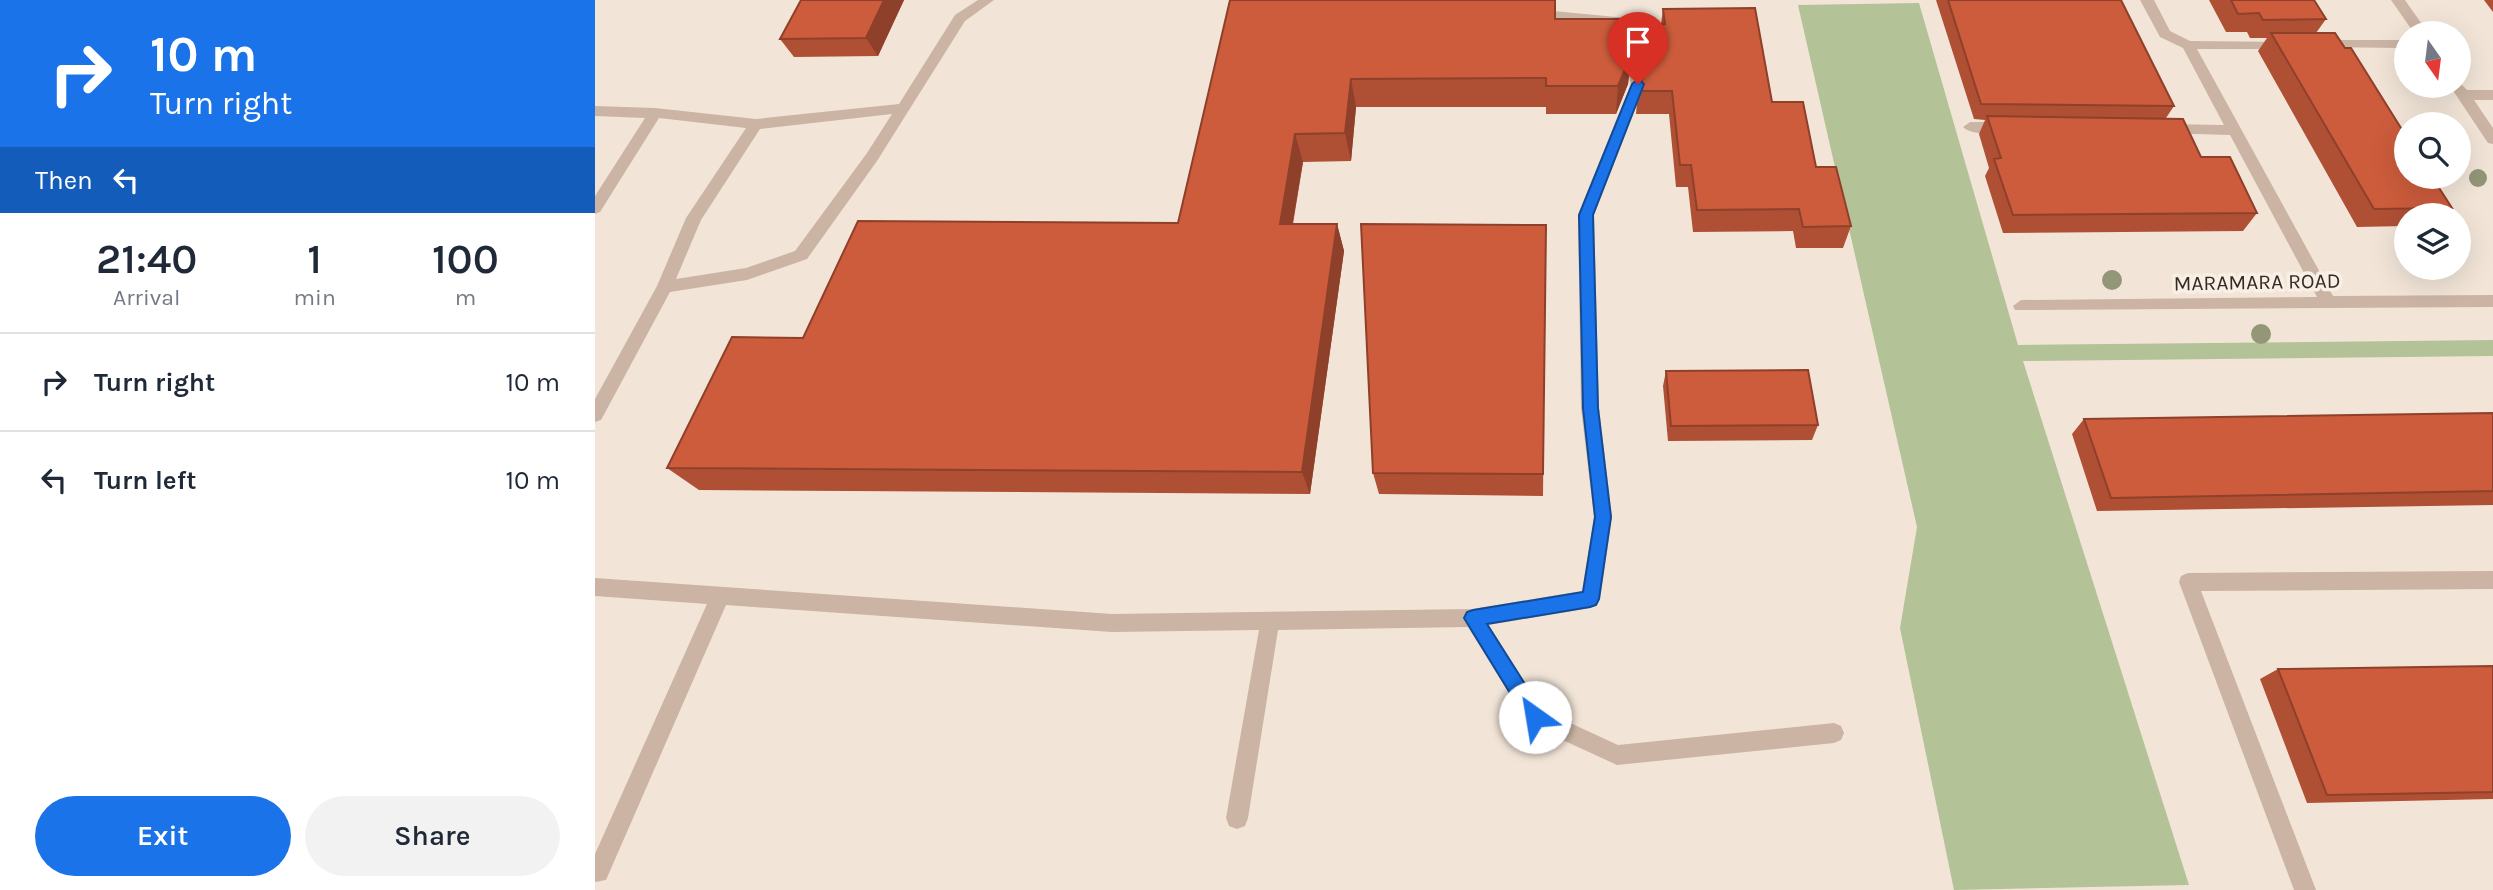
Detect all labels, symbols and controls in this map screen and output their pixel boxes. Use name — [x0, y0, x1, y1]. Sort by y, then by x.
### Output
pin — [1608, 12.0, 1668, 84]
north arrow — [2394, 21, 2471, 98]
map controls — [2394, 21, 2471, 280]
icon: arrive — [1619, 23, 1657, 61]
text: 10 m — [150, 26, 257, 83]
icon: right — [35, 28, 126, 119]
text: Turn right — [150, 85, 292, 122]
button: search — [2394, 112, 2471, 189]
icon: left — [107, 161, 145, 199]
text: Then — [35, 165, 93, 196]
button: layers — [2394, 203, 2471, 280]
text: 21:40 — [96, 234, 197, 284]
text: 1 — [307, 234, 322, 284]
text: 100 — [432, 234, 499, 284]
street label: MARAMARA ROAD — [2173, 269, 2341, 295]
text: Arrival — [113, 284, 180, 311]
text: min — [294, 284, 336, 311]
text: m — [455, 284, 476, 311]
icon: right — [35, 363, 73, 401]
text: Turn right — [94, 367, 215, 398]
text: 10 m — [505, 367, 560, 398]
icon: left — [35, 461, 73, 499]
text: Turn left — [94, 465, 196, 496]
text: 10 m — [505, 465, 560, 496]
position arrow — [1498, 680, 1572, 754]
button: Exit — [35, 796, 291, 876]
button: Share — [305, 796, 560, 876]

